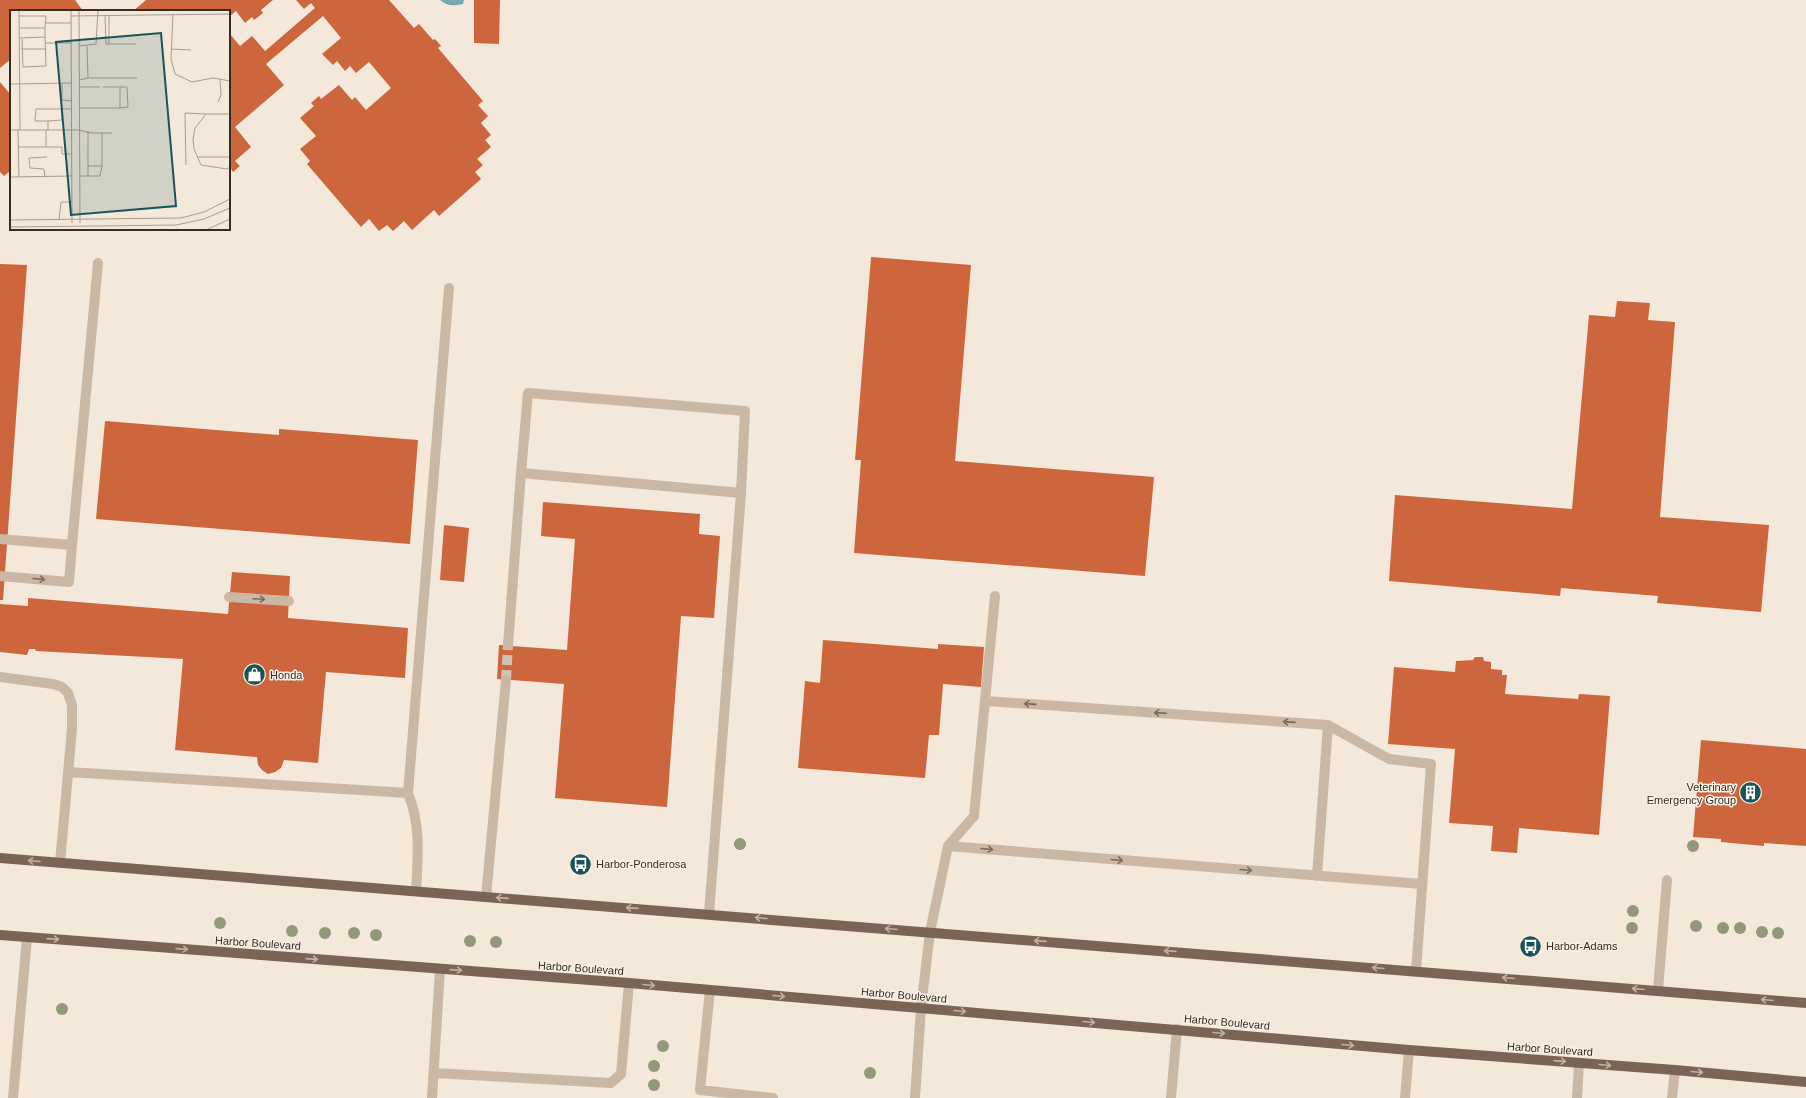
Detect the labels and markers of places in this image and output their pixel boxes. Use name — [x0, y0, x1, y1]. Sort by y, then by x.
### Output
shop icon: Honda — [241, 662, 267, 688]
place label: Honda — [270, 669, 303, 681]
building icon: Veterinary Emergency Group — [1738, 780, 1764, 806]
place label: Veterinary Emergency Group — [1647, 781, 1736, 806]
bus stop icon: Harbor-Ponderosa — [568, 851, 594, 877]
place label: Harbor-Ponderosa — [596, 858, 687, 870]
bus stop icon: Harbor-Adams — [1518, 933, 1544, 959]
place label: Harbor-Adams — [1546, 940, 1618, 952]

